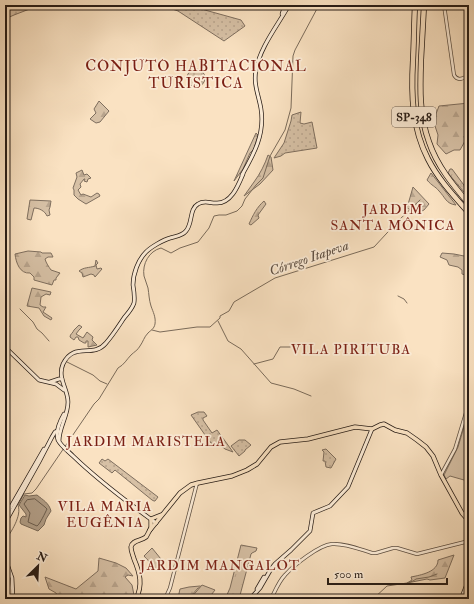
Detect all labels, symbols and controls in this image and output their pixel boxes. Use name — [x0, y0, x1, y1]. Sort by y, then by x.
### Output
district label: CONJUTO HABITACIONAL TURISTICA — [85, 57, 307, 93]
road number: SP-348 — [392, 107, 436, 127]
district label: JARDIM SANTA MÔNICA — [331, 201, 455, 234]
water label: Córrego Itapeva — [267, 236, 351, 280]
district label: VILA PIRITUBA — [291, 341, 411, 358]
district label: JARDIM MARISTELA — [65, 433, 226, 450]
district label: VILA MARIA EUGÊNIA — [58, 498, 152, 531]
north arrow — [18, 546, 58, 586]
text: N — [34, 549, 50, 566]
district label: JARDIM MANGALOT — [139, 557, 300, 574]
scale bar — [328, 560, 447, 586]
text: 500 m — [334, 567, 364, 582]

